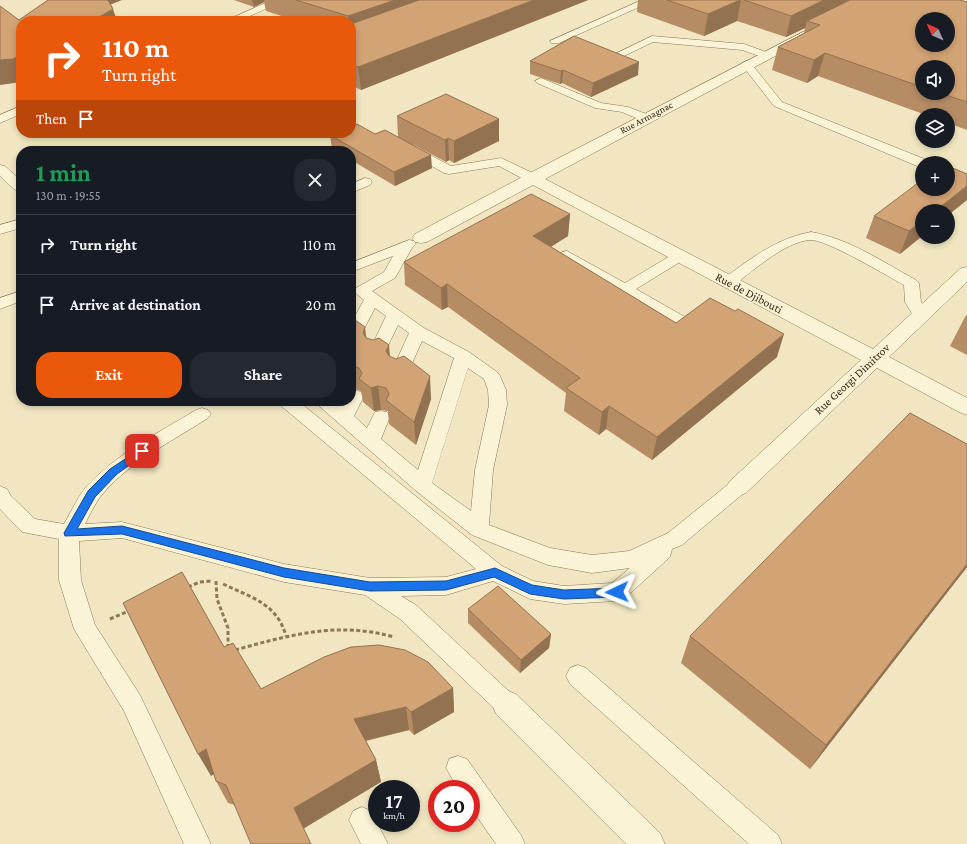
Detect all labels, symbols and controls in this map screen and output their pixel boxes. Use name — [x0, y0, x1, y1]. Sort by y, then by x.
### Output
north arrow — [915, 12, 955, 52]
map controls — [915, 12, 955, 244]
icon: right — [36, 32, 88, 84]
text: 110 m — [102, 32, 169, 63]
button: sound — [915, 60, 955, 100]
text: Turn right — [102, 65, 176, 85]
street label: Rue Armagnac — [618, 99, 675, 136]
icon: arrive — [75, 108, 97, 130]
button: layers — [915, 108, 955, 148]
text: Then — [36, 111, 67, 127]
button: + — [915, 156, 955, 196]
text: 1 min — [36, 159, 91, 186]
button: close — [294, 159, 336, 201]
text: 130 m · 19:55 — [36, 188, 101, 203]
button: − — [915, 204, 955, 244]
icon: right — [36, 234, 58, 256]
text: Turn right — [70, 237, 137, 253]
text: 110 m — [303, 237, 336, 253]
street label: Rue de Djibouti — [713, 269, 785, 317]
icon: arrive — [36, 294, 58, 316]
text: Arrive at destination — [70, 297, 201, 313]
text: 20 m — [306, 297, 336, 313]
street label: Rue Georgi Dimitrov — [811, 340, 893, 417]
button: Exit — [36, 352, 182, 398]
button: Share — [190, 352, 336, 398]
pin — [125, 434, 159, 468]
icon: arrive — [131, 440, 153, 462]
position arrow — [596, 571, 638, 613]
speed limit sign: 20 — [428, 780, 480, 832]
text: 17 — [385, 790, 403, 812]
text: km/h — [383, 810, 405, 821]

